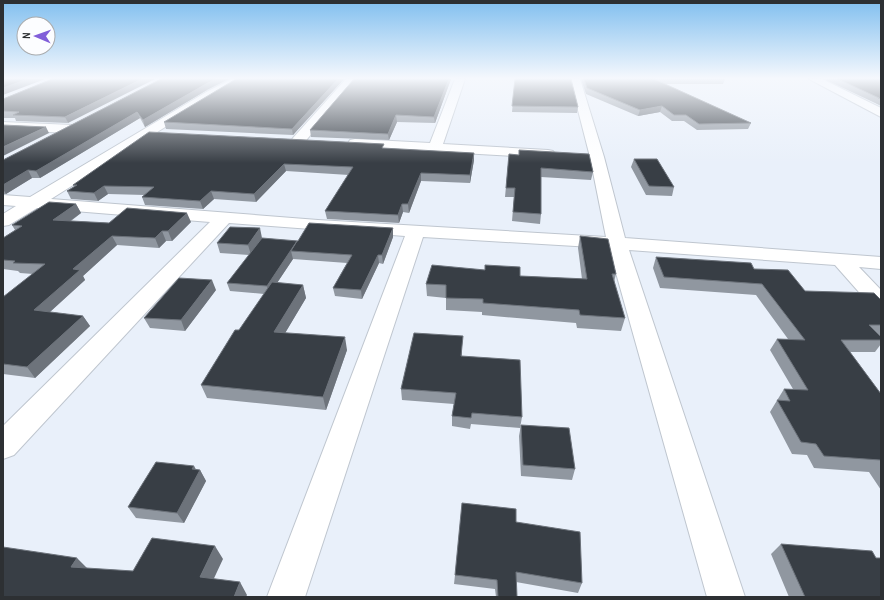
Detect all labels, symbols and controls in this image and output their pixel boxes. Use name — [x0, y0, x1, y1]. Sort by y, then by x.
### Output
north arrow — [16, 16, 56, 56]
text: N — [19, 32, 33, 39]

